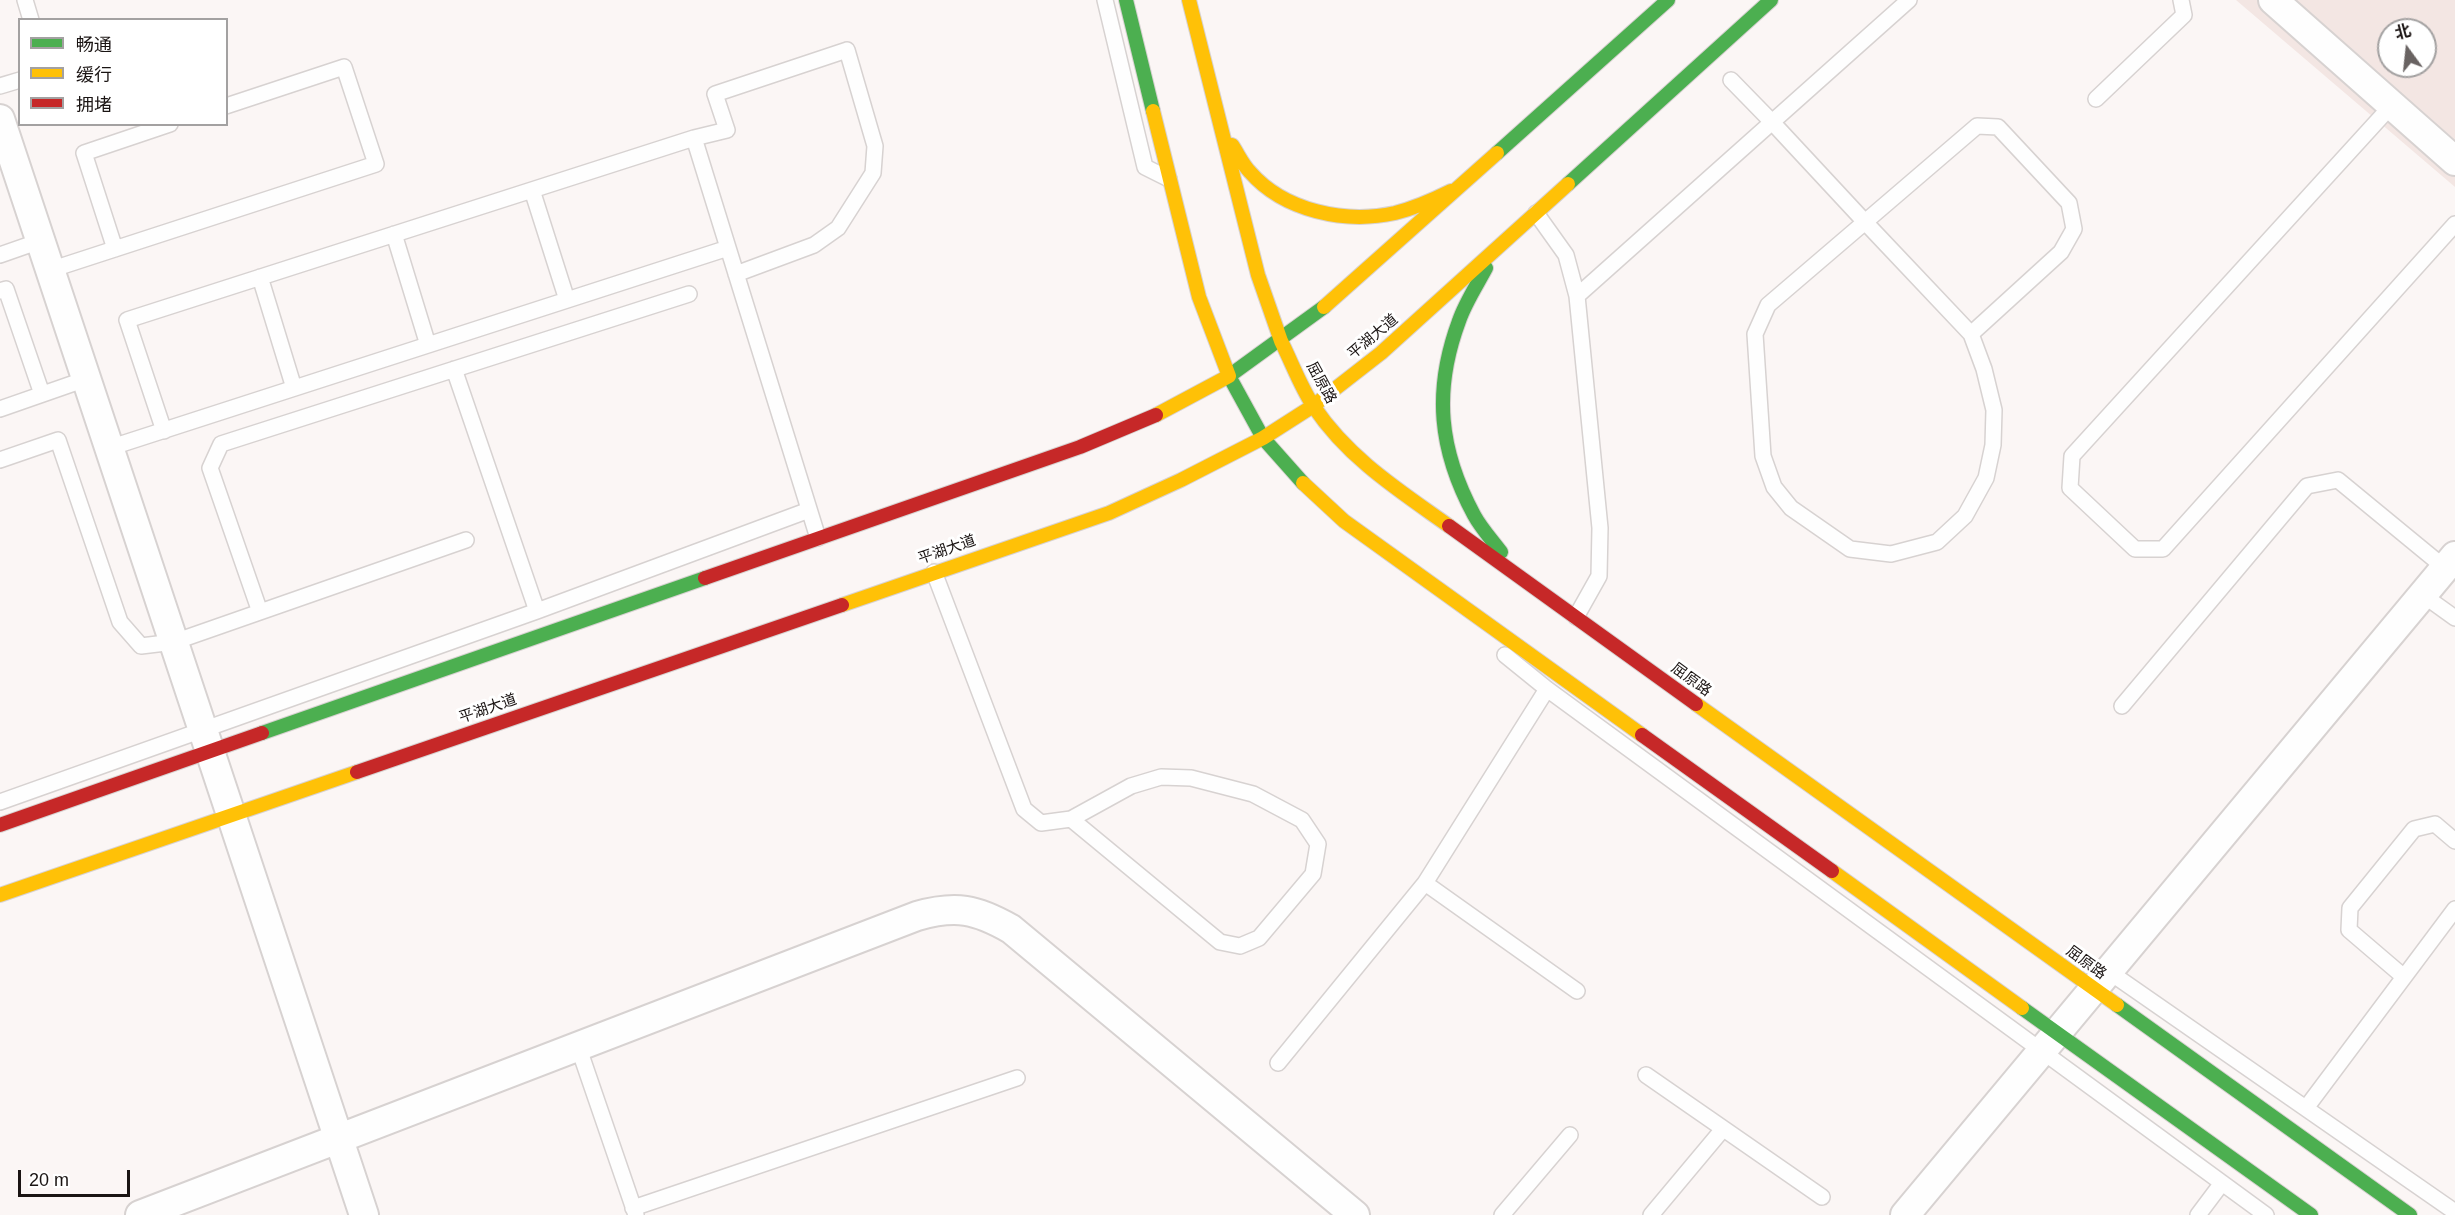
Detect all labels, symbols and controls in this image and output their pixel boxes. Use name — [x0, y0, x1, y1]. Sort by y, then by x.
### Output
legend — [18, 18, 228, 126]
north arrow — [2377, 18, 2437, 78]
text: 北 — [2393, 22, 2413, 42]
text: 畅通 — [76, 35, 112, 55]
text: 缓行 — [76, 65, 112, 85]
text: 拥堵 — [76, 95, 112, 115]
street label: 平湖大道 — [1344, 311, 1402, 363]
street label: 屈原路 — [1302, 359, 1340, 407]
street label: 平湖大道 — [916, 532, 978, 568]
street label: 屈原路 — [1668, 659, 1714, 701]
street label: 平湖大道 — [457, 691, 519, 727]
street label: 屈原路 — [2063, 942, 2109, 984]
scale bar — [21, 1158, 134, 1196]
text: 20 m — [29, 1170, 69, 1190]

